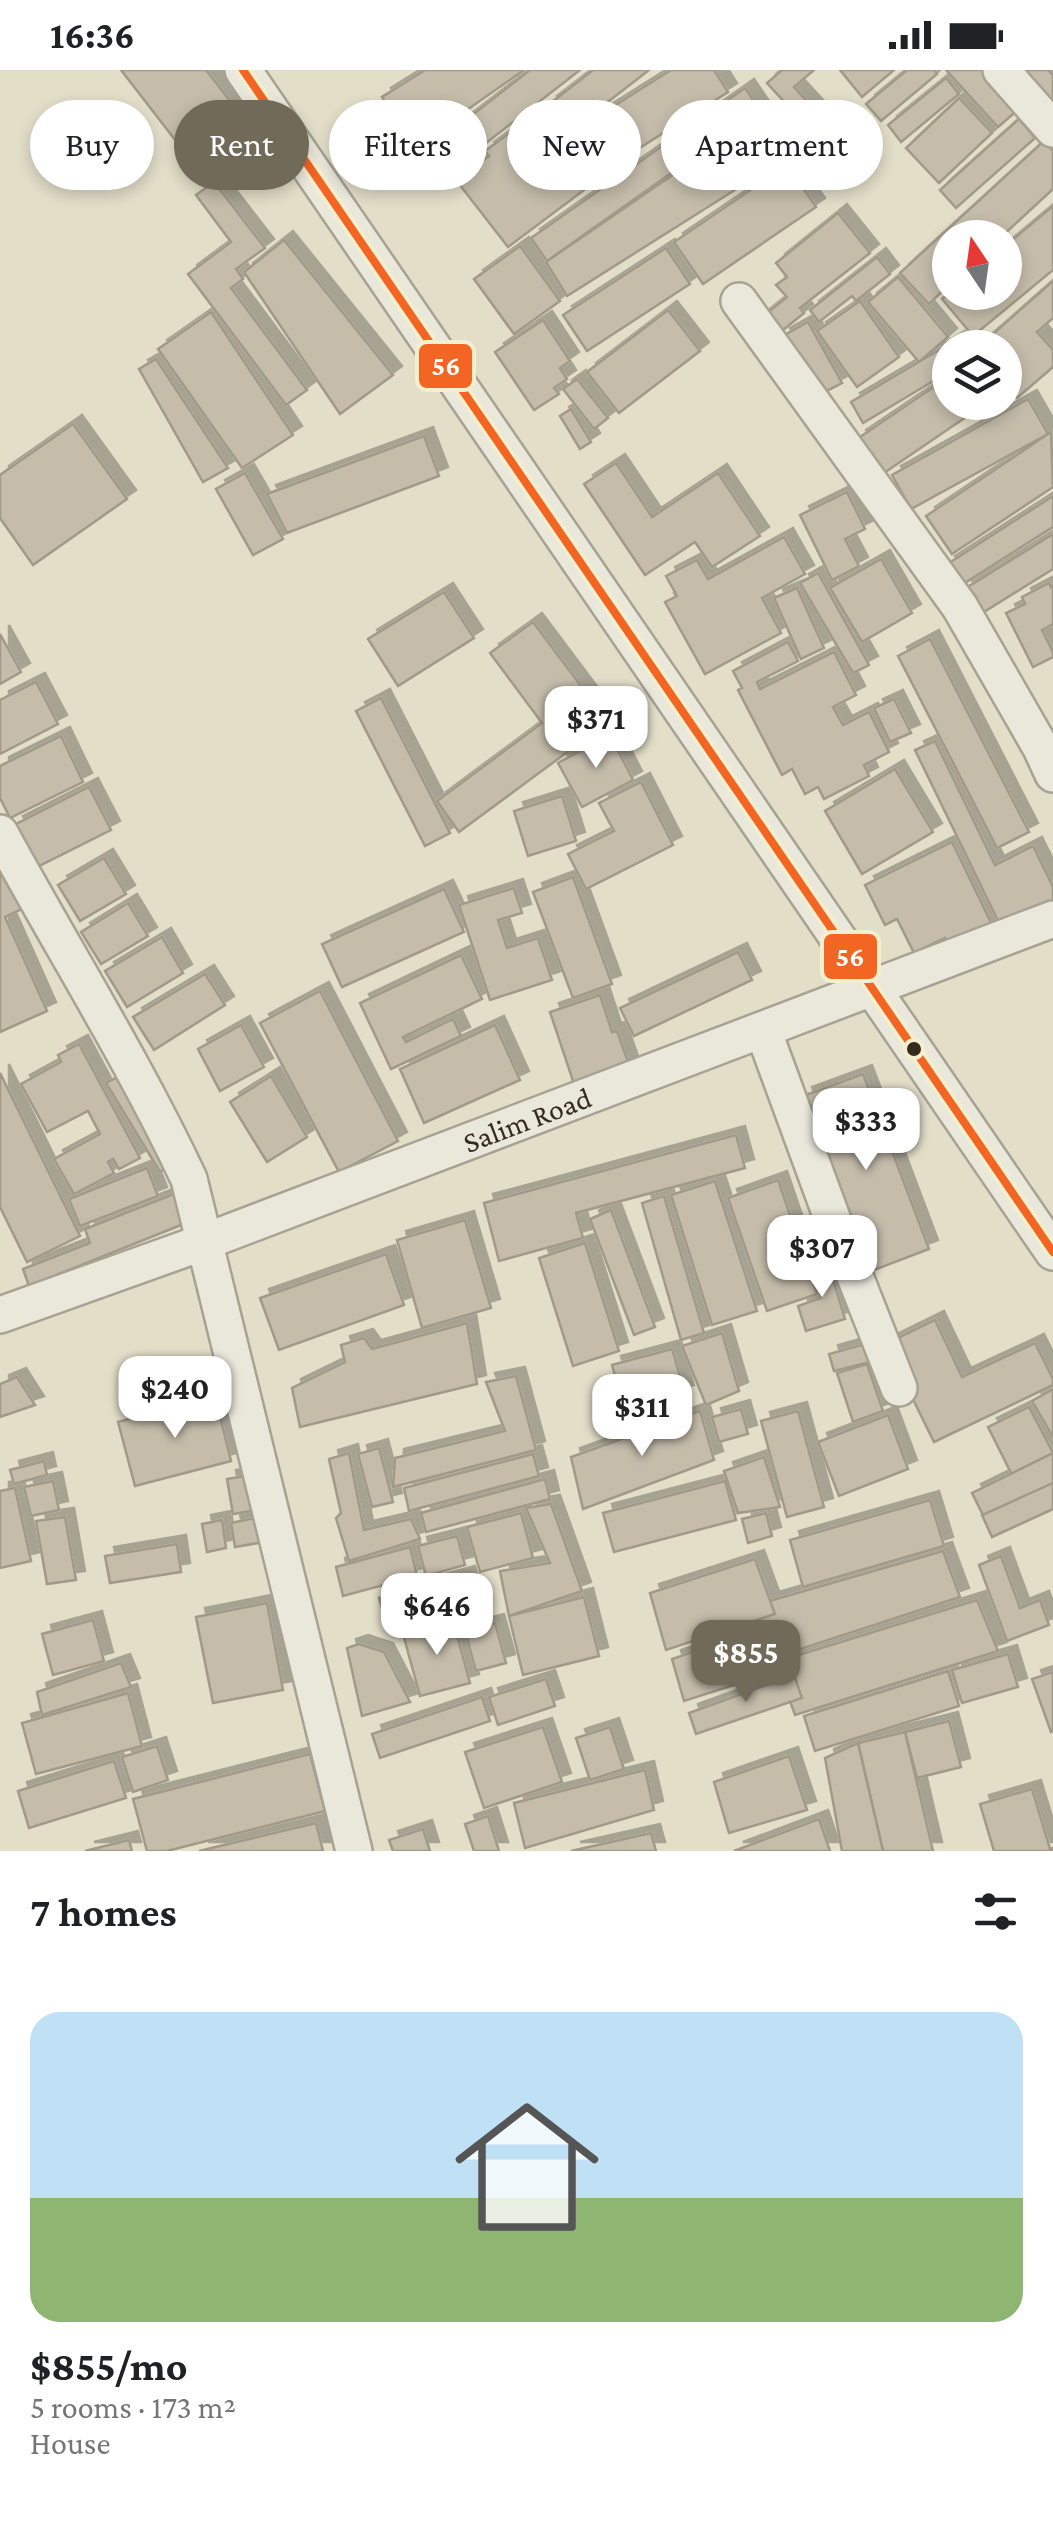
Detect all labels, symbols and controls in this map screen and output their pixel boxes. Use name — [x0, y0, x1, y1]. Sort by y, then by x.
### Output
text: 16:36 — [50, 14, 135, 56]
chip: Buy — [30, 100, 154, 190]
chip: Rent — [174, 100, 309, 190]
chip: Filters — [329, 100, 487, 190]
chip: New — [507, 100, 641, 190]
chip: Apartment — [661, 100, 883, 190]
north arrow — [932, 220, 1022, 310]
map controls — [932, 220, 1022, 420]
button: layers — [932, 330, 1022, 420]
line badge: 56 — [417, 342, 474, 390]
text: 56 — [431, 350, 461, 381]
pin: $371 — [537, 686, 655, 771]
text: $371 — [567, 700, 625, 736]
line badge: 56 — [822, 932, 879, 981]
text: 56 — [835, 941, 865, 972]
unlabelled marker — [904, 1039, 924, 1059]
street label: Salim Road — [458, 1080, 596, 1159]
pin: $333 — [807, 1088, 925, 1173]
text: $333 — [835, 1102, 897, 1138]
pin: $307 — [763, 1215, 881, 1300]
text: $307 — [789, 1229, 855, 1265]
pin: $240 — [116, 1356, 234, 1441]
text: $240 — [141, 1370, 210, 1406]
pin: $311 — [583, 1374, 701, 1459]
text: $311 — [614, 1388, 670, 1424]
pin: $646 — [378, 1573, 496, 1658]
text: $646 — [403, 1587, 471, 1623]
pin: $855 — [687, 1620, 805, 1705]
text: $855 — [713, 1634, 779, 1670]
icon: filters — [968, 1884, 1023, 1939]
text: 7 homes — [30, 1888, 177, 1935]
icon: home — [437, 2077, 617, 2257]
text: $855/mo — [30, 2342, 188, 2389]
text: 5 rooms · 173 m² — [30, 2389, 236, 2425]
text: House — [30, 2425, 110, 2461]

